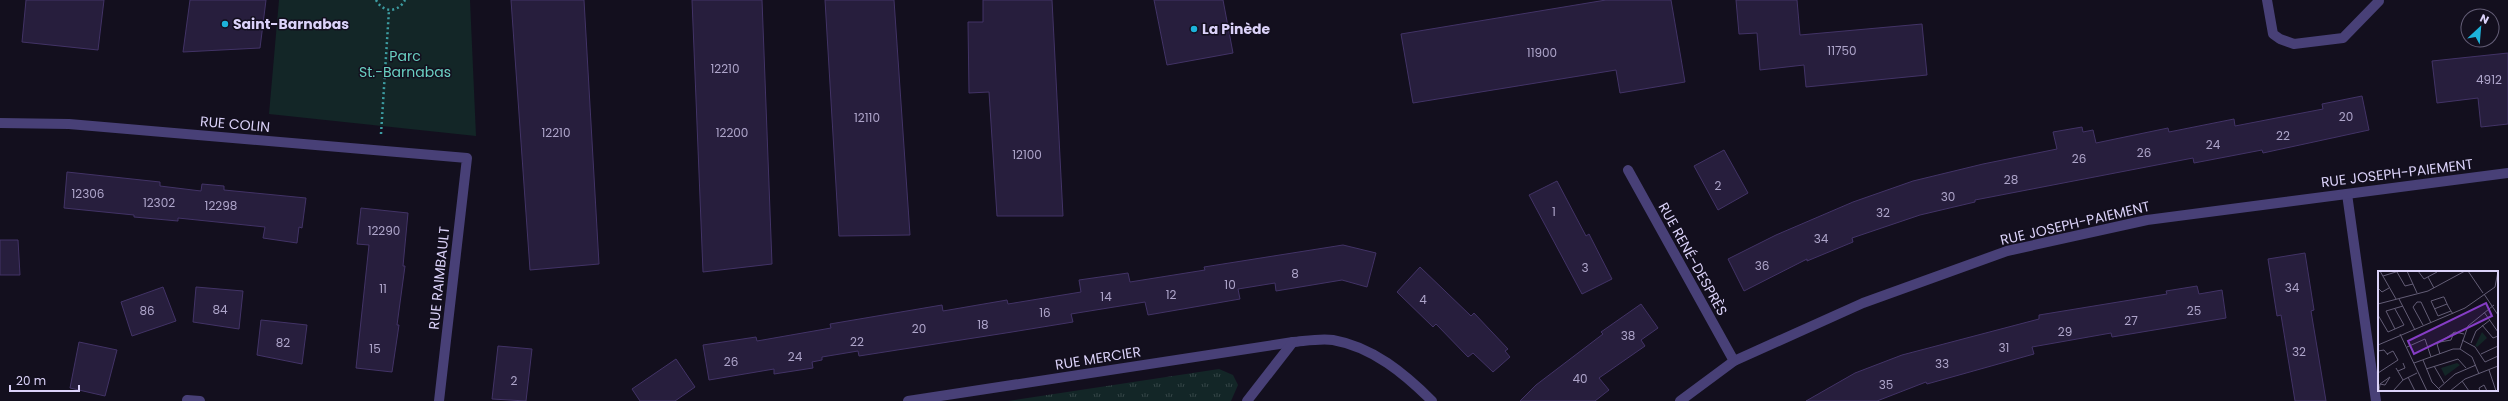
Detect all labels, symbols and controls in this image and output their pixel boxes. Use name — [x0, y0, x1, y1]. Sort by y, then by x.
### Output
north arrow — [2460, 8, 2500, 48]
text: N — [2477, 10, 2492, 28]
place label: Saint-Barnabas — [233, 14, 349, 34]
marker: Saint-Barnabas — [220, 19, 230, 29]
place label: La Pinède — [1202, 19, 1271, 39]
marker: La Pinède — [1189, 24, 1199, 34]
house number: 11750 — [1827, 42, 1857, 59]
house number: 11900 — [1527, 44, 1557, 61]
park label: Parc St.-Barnabas — [359, 46, 451, 82]
house number: 12210 — [710, 60, 740, 77]
house number: 4912 — [2476, 71, 2502, 88]
house number: 20 — [2339, 108, 2353, 125]
house number: 12110 — [854, 109, 880, 126]
street label: RUE COLIN — [199, 111, 271, 137]
house number: 12210 — [541, 124, 571, 141]
house number: 12200 — [716, 124, 748, 141]
house number: 22 — [2276, 127, 2290, 144]
house number: 24 — [2206, 136, 2221, 153]
house number: 26 — [2137, 144, 2151, 161]
house number: 12100 — [1012, 146, 1042, 163]
house number: 26 — [2072, 150, 2086, 167]
street label: RUE JOSEPH-PAIEMENT — [2320, 154, 2475, 192]
house number: 28 — [2004, 171, 2018, 188]
house number: 2 — [1715, 177, 1722, 194]
house number: 12306 — [72, 185, 104, 202]
house number: 30 — [1941, 188, 1955, 205]
house number: 12302 — [143, 194, 175, 211]
street label: RUE JOSEPH-PAIEMENT — [1998, 196, 2152, 250]
house number: 12298 — [205, 197, 237, 214]
street label: RUE RENÉ-DESPRÈS — [1654, 199, 1732, 319]
house number: 1 — [1552, 203, 1556, 220]
house number: 32 — [1876, 204, 1890, 221]
house number: 12290 — [368, 222, 400, 239]
street label: RUE RAIMBAULT — [424, 225, 454, 330]
house number: 34 — [1814, 230, 1829, 247]
house number: 36 — [1755, 257, 1769, 274]
house number: 3 — [1581, 259, 1589, 276]
house number: 8 — [1291, 265, 1299, 282]
inset map — [2378, 271, 2498, 391]
house number: 10 — [1224, 276, 1236, 293]
house number: 34 — [2285, 279, 2300, 296]
house number: 11 — [379, 280, 387, 297]
house number: 12 — [1166, 286, 1176, 303]
house number: 14 — [1100, 288, 1112, 305]
house number: 4 — [1419, 291, 1427, 308]
house number: 84 — [212, 301, 228, 318]
house number: 86 — [139, 302, 155, 319]
house number: 25 — [2187, 302, 2201, 319]
house number: 16 — [1039, 304, 1051, 321]
house number: 27 — [2124, 312, 2138, 329]
house number: 18 — [977, 316, 989, 333]
house number: 20 — [912, 320, 926, 337]
house number: 29 — [2058, 323, 2072, 340]
house number: 38 — [1621, 327, 1635, 344]
house number: 22 — [850, 333, 864, 350]
house number: 82 — [276, 334, 290, 351]
house number: 31 — [1999, 339, 2009, 356]
house number: 15 — [369, 340, 381, 357]
street label: RUE MERCIER — [1054, 341, 1142, 375]
house number: 32 — [2292, 343, 2306, 360]
house number: 24 — [788, 348, 803, 365]
house number: 26 — [724, 353, 738, 370]
house number: 33 — [1935, 355, 1949, 372]
scale bar — [10, 367, 79, 393]
house number: 40 — [1572, 370, 1588, 387]
text: 20 m — [16, 372, 46, 389]
house number: 2 — [511, 372, 518, 389]
house number: 35 — [1879, 376, 1893, 393]

